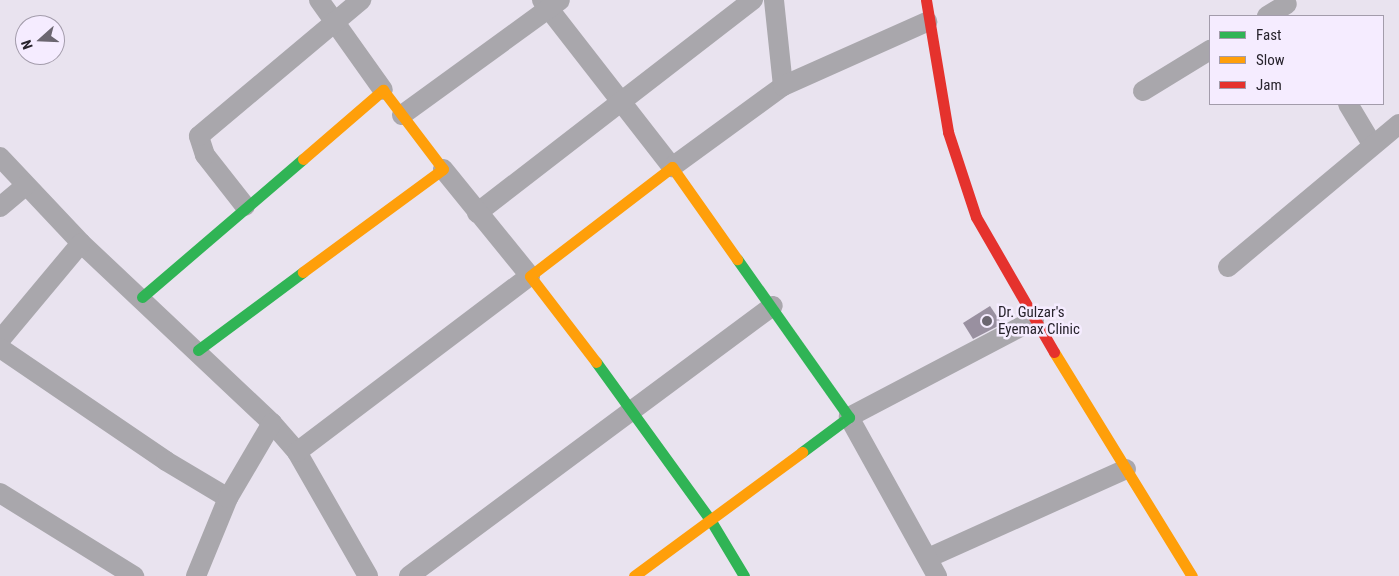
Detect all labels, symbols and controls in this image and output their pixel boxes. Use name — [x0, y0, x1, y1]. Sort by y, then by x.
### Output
north arrow — [15, 15, 65, 65]
legend — [1209, 15, 1384, 105]
text: Fast — [1256, 26, 1281, 44]
text: N — [18, 38, 36, 52]
text: Slow — [1256, 51, 1285, 69]
text: Jam — [1256, 76, 1282, 94]
place label: Dr. Gulzar's Eyemax Clinic — [998, 303, 1080, 338]
marker: Dr. Gulzar's Eyemax Clinic — [980, 314, 994, 328]

